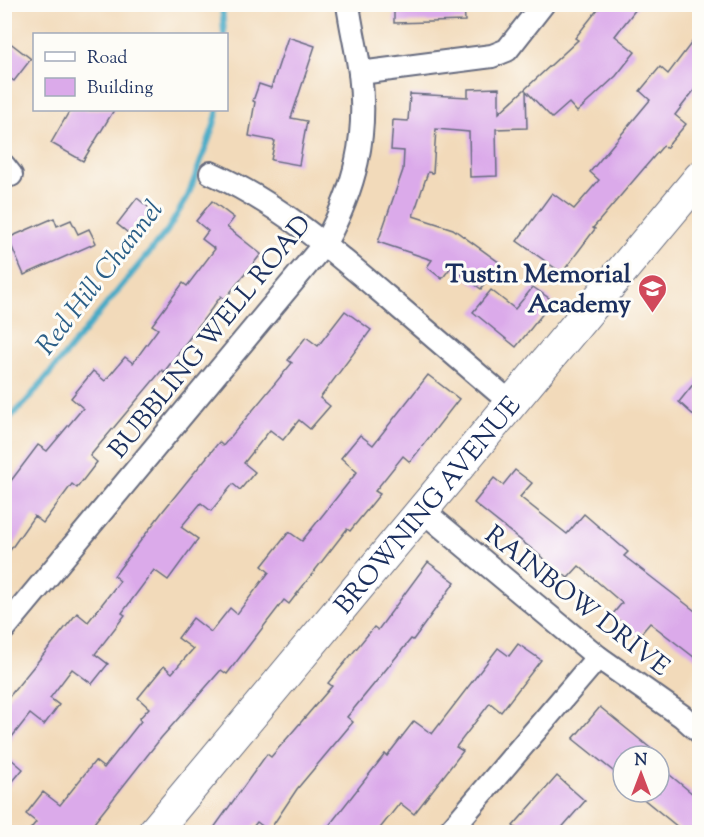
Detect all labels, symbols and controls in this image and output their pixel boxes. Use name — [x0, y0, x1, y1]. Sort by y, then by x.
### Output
legend — [33, 33, 228, 111]
text: Road — [87, 46, 127, 72]
text: Building — [87, 76, 153, 102]
water label: Red Hill Channel — [28, 193, 174, 364]
street label: BUBBLING WELL ROAD — [101, 208, 321, 467]
place label: Tustin Memorial Academy — [445, 257, 632, 324]
school or university icon: Tustin Memorial Academy — [636, 272, 668, 314]
street label: BROWNING AVENUE — [327, 389, 531, 623]
street label: RAINBOW DRIVE — [476, 518, 677, 686]
north arrow — [611, 744, 671, 804]
text: N — [635, 750, 648, 773]

